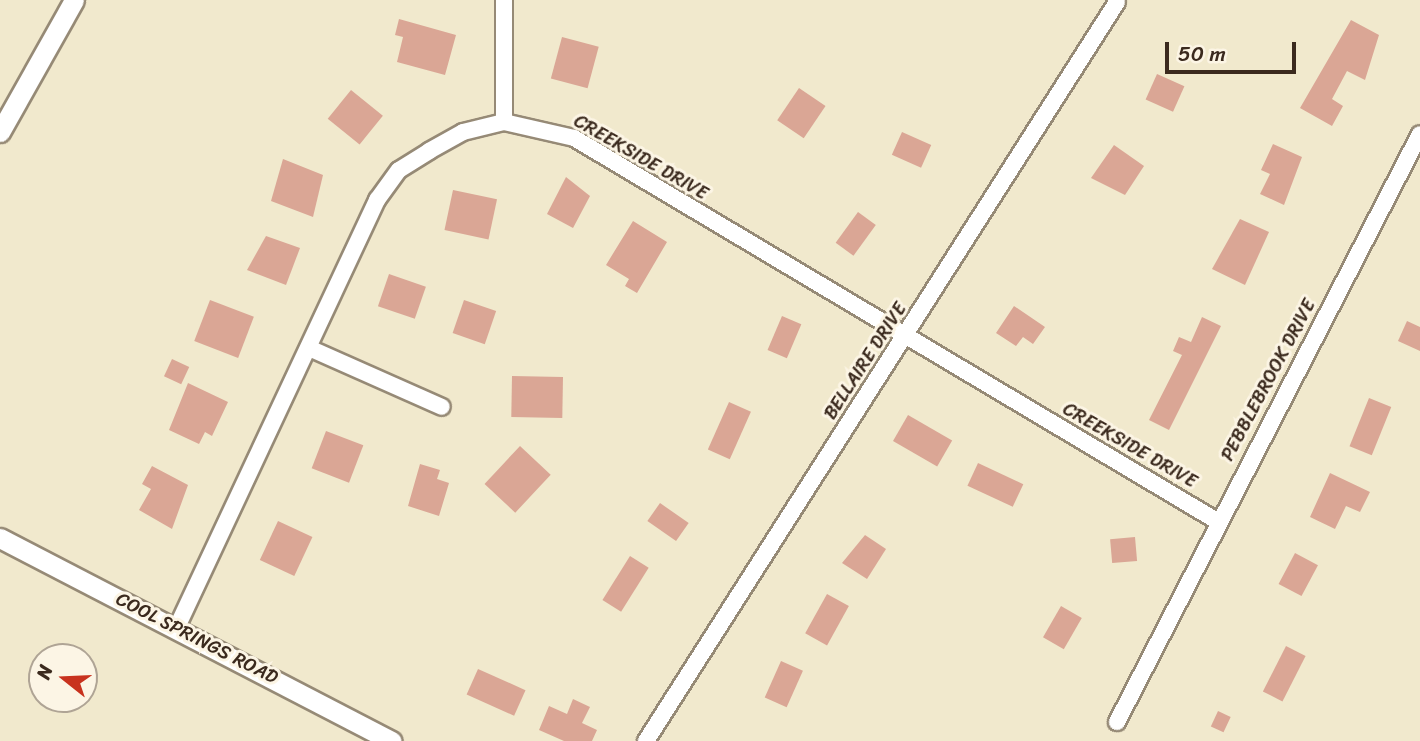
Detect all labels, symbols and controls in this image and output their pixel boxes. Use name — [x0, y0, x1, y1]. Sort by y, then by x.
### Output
scale bar — [1168, 28, 1299, 72]
text: 50 m — [1178, 35, 1226, 73]
street label: CREEKSIDE DRIVE — [569, 109, 713, 205]
street label: PEBBLEBROOK DRIVE — [1215, 294, 1321, 466]
street label: BELLAIRE DRIVE — [818, 298, 912, 424]
street label: CREEKSIDE DRIVE — [1058, 397, 1202, 493]
street label: COOL SPRINGS ROAD — [112, 587, 282, 689]
north arrow — [28, 643, 98, 713]
text: N — [27, 661, 62, 683]

